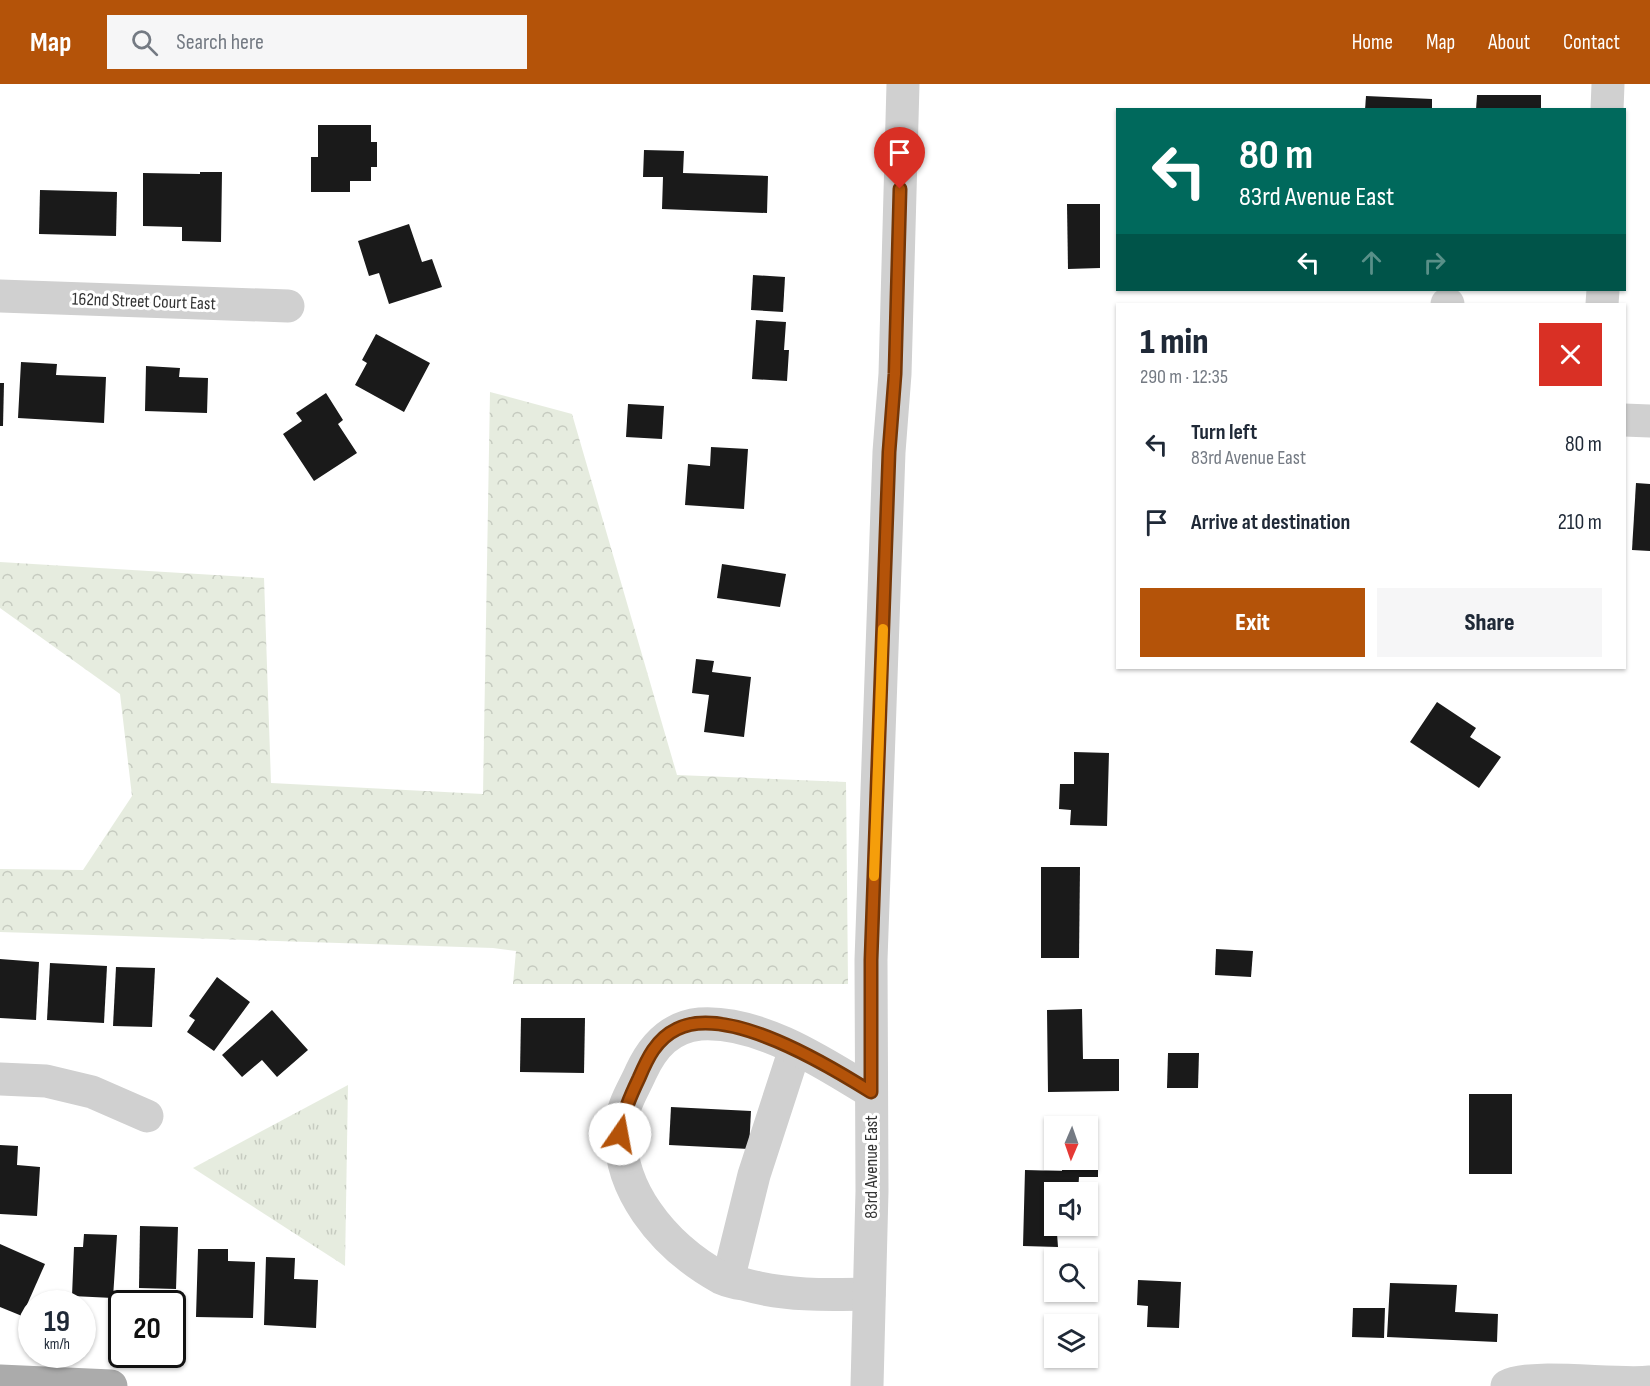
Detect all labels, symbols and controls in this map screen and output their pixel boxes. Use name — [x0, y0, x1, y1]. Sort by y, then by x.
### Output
search box — [107, 15, 527, 69]
text: Map — [30, 26, 71, 59]
icon: search — [128, 26, 161, 59]
text: Search here — [176, 29, 264, 56]
text: Home — [1352, 30, 1393, 55]
text: Map — [1426, 30, 1455, 55]
text: About — [1488, 30, 1530, 55]
text: Contact — [1563, 30, 1620, 55]
pin — [874, 127, 925, 189]
text: 80 m — [1239, 130, 1313, 181]
icon: left — [1140, 132, 1218, 210]
icon: arrive — [883, 136, 916, 169]
text: 83rd Avenue East — [1239, 181, 1394, 213]
icon: left — [1292, 246, 1325, 279]
icon: ahead — [1355, 246, 1388, 279]
icon: right — [1418, 246, 1451, 279]
street label: 162nd Street Court East — [72, 288, 217, 315]
text: 1 min — [1140, 321, 1208, 364]
button: close — [1539, 323, 1602, 386]
text: 290 m · 12:35 — [1140, 365, 1228, 389]
text: Turn left — [1191, 419, 1257, 446]
icon: left — [1140, 428, 1173, 461]
text: 80 m — [1565, 431, 1602, 458]
text: 83rd Avenue East — [1191, 446, 1306, 470]
icon: arrive — [1140, 506, 1173, 539]
text: Arrive at destination — [1191, 509, 1350, 536]
text: 210 m — [1558, 509, 1602, 536]
button: Exit — [1140, 588, 1365, 657]
button: Share — [1377, 588, 1602, 657]
position arrow — [588, 1102, 652, 1166]
street label: 83rd Avenue East — [861, 1115, 882, 1219]
north arrow — [1044, 1116, 1098, 1170]
map controls — [1044, 1116, 1098, 1368]
button: sound — [1044, 1182, 1098, 1236]
button: search — [1044, 1248, 1098, 1302]
speed limit sign: 20 — [108, 1290, 186, 1368]
text: 19 — [44, 1304, 70, 1340]
button: layers — [1044, 1314, 1098, 1368]
text: km/h — [44, 1335, 70, 1354]

